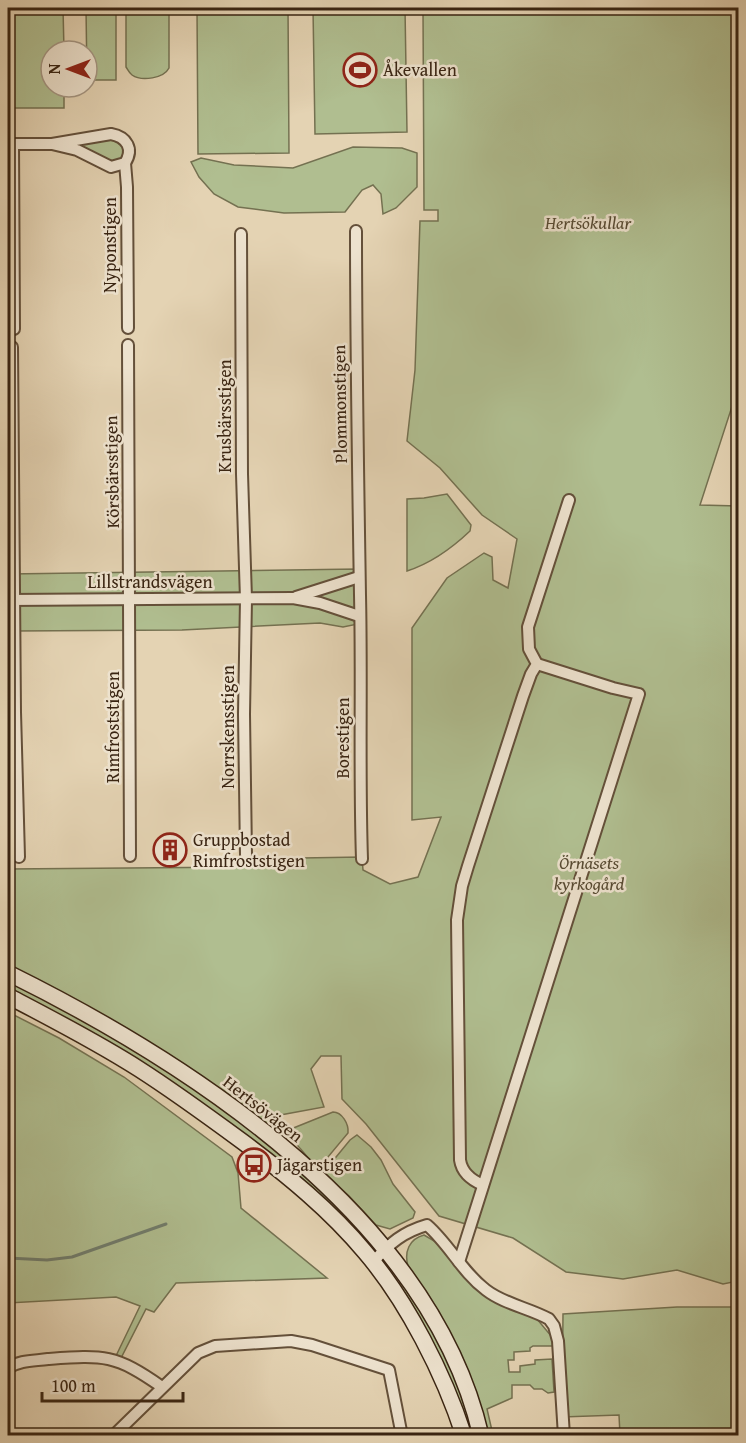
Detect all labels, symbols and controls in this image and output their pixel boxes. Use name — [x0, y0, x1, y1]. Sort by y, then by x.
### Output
north arrow — [39, 39, 99, 99]
sports icon: Åkevallen — [342, 52, 378, 88]
place label: Åkevallen — [383, 56, 457, 83]
text: N — [42, 63, 66, 74]
street label: Nyponstigen — [96, 197, 123, 293]
park label: Hertsökullar — [544, 209, 632, 236]
street label: Plommonstigen — [325, 344, 354, 464]
street label: Krusbärsstigen — [211, 359, 238, 473]
street label: Körsbärsstigen — [97, 415, 126, 529]
street label: Lillstrandsvägen — [87, 568, 213, 595]
street label: Norrskensstigen — [214, 665, 241, 789]
street label: Rimfroststigen — [99, 671, 126, 783]
street label: Borestigen — [329, 697, 356, 779]
place label: Gruppbostad Rimfroststigen — [193, 826, 305, 874]
building icon: Gruppbostad Rimfroststigen — [152, 832, 188, 868]
park label: Örnäsets kyrkogård — [554, 849, 625, 897]
street label: Hertsövägen — [217, 1069, 309, 1149]
bus stop icon: Jägarstigen — [236, 1147, 272, 1183]
place label: Jägarstigen — [275, 1151, 362, 1178]
scale bar — [42, 1365, 183, 1403]
text: 100 m — [51, 1372, 96, 1399]

